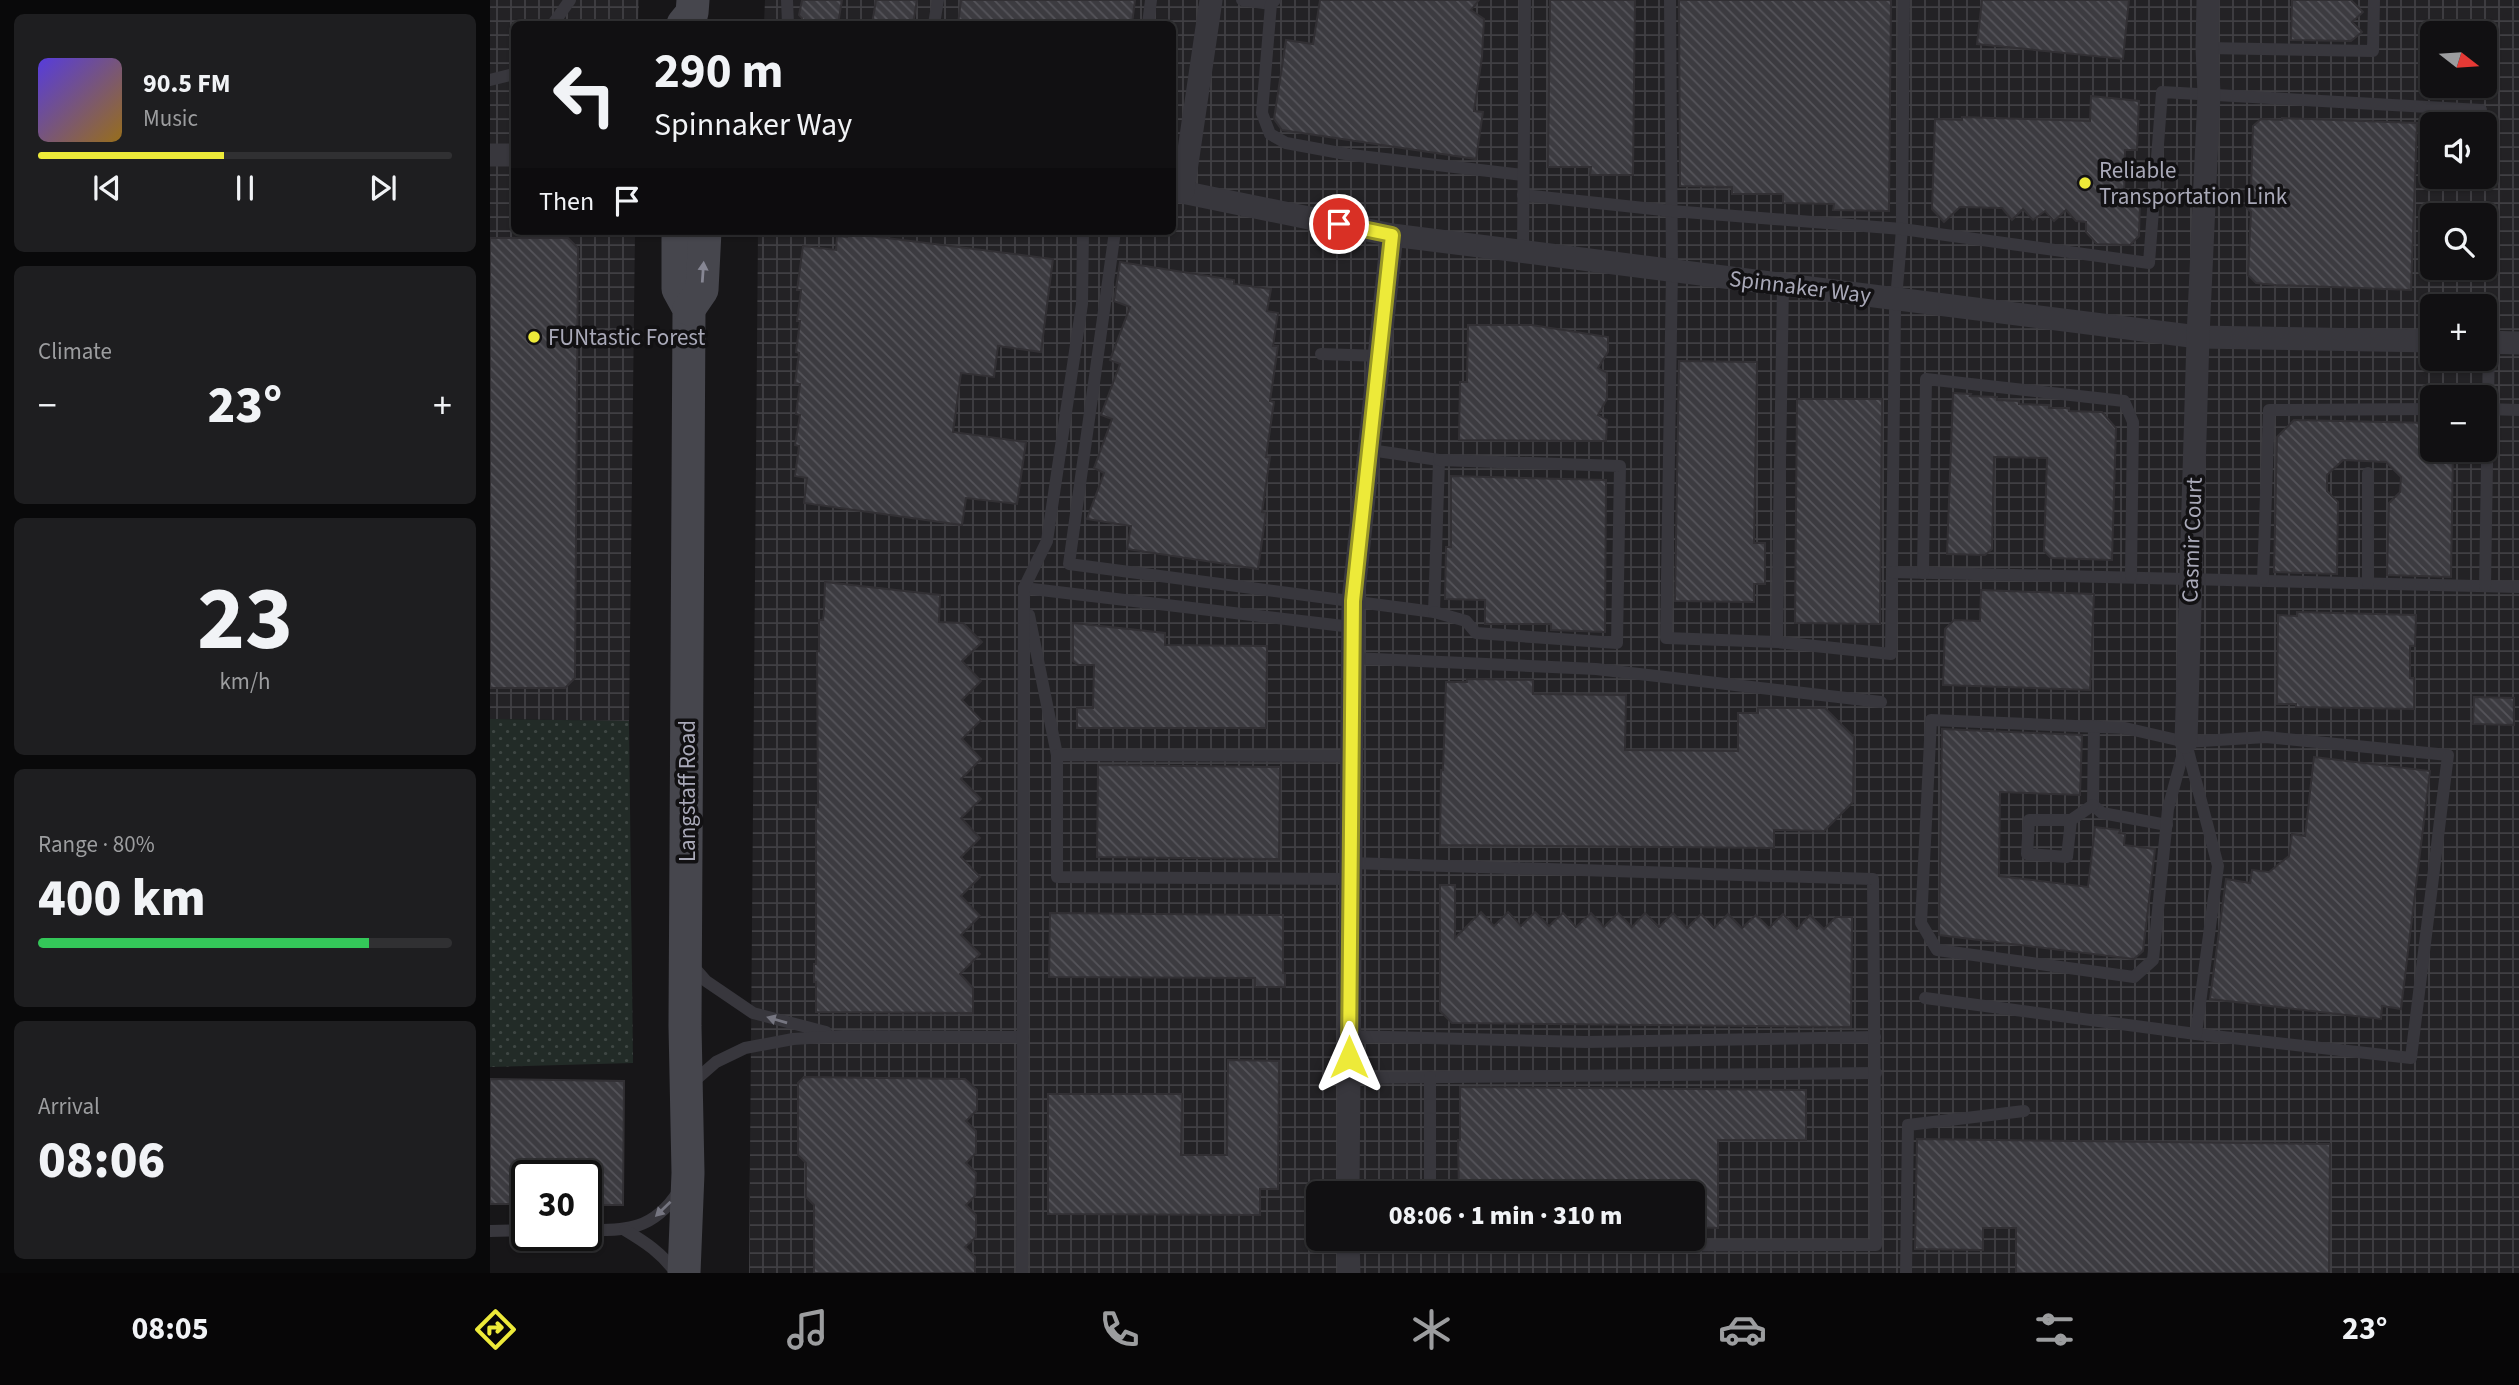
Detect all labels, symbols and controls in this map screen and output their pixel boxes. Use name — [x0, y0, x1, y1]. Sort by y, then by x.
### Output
north arrow — [2420, 21, 2497, 98]
map controls — [2420, 21, 2497, 462]
text: 290 m — [654, 37, 783, 107]
icon: left — [539, 49, 630, 140]
text: 90.5 FM — [143, 65, 231, 102]
text: Music — [143, 102, 198, 135]
text: Spinnaker Way — [654, 102, 852, 148]
button: sound — [2420, 112, 2497, 189]
place label: Reliable Transportation Link — [2099, 154, 2288, 213]
icon: previous — [88, 169, 126, 207]
icon: pause — [226, 169, 264, 207]
icon: next — [364, 169, 402, 207]
marker: Reliable Transportation Link — [2077, 175, 2093, 191]
icon: arrive — [608, 182, 646, 220]
text: Then — [539, 183, 594, 220]
pin — [1309, 194, 1369, 254]
button: search — [2420, 203, 2497, 280]
icon: arrive — [1320, 205, 1358, 243]
one-way arrow — [697, 261, 708, 283]
street label: Spinnaker Way — [1727, 262, 1873, 312]
button: + — [2420, 294, 2497, 371]
place label: FUNtastic Forest — [548, 321, 706, 354]
marker: FUNtastic Forest — [526, 329, 542, 345]
text: Climate — [38, 335, 112, 368]
text: 23° — [208, 369, 282, 443]
text: − — [38, 379, 57, 433]
text: + — [433, 379, 452, 433]
button: − — [2420, 385, 2497, 462]
street label: Casmir Court — [2173, 476, 2211, 603]
text: 23 — [197, 555, 293, 684]
text: km/h — [219, 665, 271, 698]
street label: Langstaff Road — [671, 720, 704, 862]
text: Range · 80% — [38, 828, 155, 861]
text: 400 km — [38, 862, 206, 936]
one-way arrow — [766, 1015, 787, 1025]
position arrow — [1312, 1020, 1386, 1094]
text: Arrival — [38, 1090, 100, 1123]
text: 08:06 — [38, 1124, 165, 1198]
speed limit sign: 30 — [511, 1160, 602, 1251]
text: 08:06 · 1 min · 310 m — [1389, 1197, 1622, 1234]
one-way arrow — [655, 1201, 672, 1217]
icon: directions — [471, 1305, 520, 1354]
icon: music — [783, 1305, 832, 1354]
icon: phone — [1095, 1305, 1144, 1354]
icon: climate — [1407, 1305, 1456, 1354]
icon: car — [1718, 1305, 1767, 1354]
icon: filters — [2030, 1305, 2079, 1354]
text: 08:05 — [131, 1306, 209, 1352]
text: 23° — [2342, 1306, 2388, 1352]

